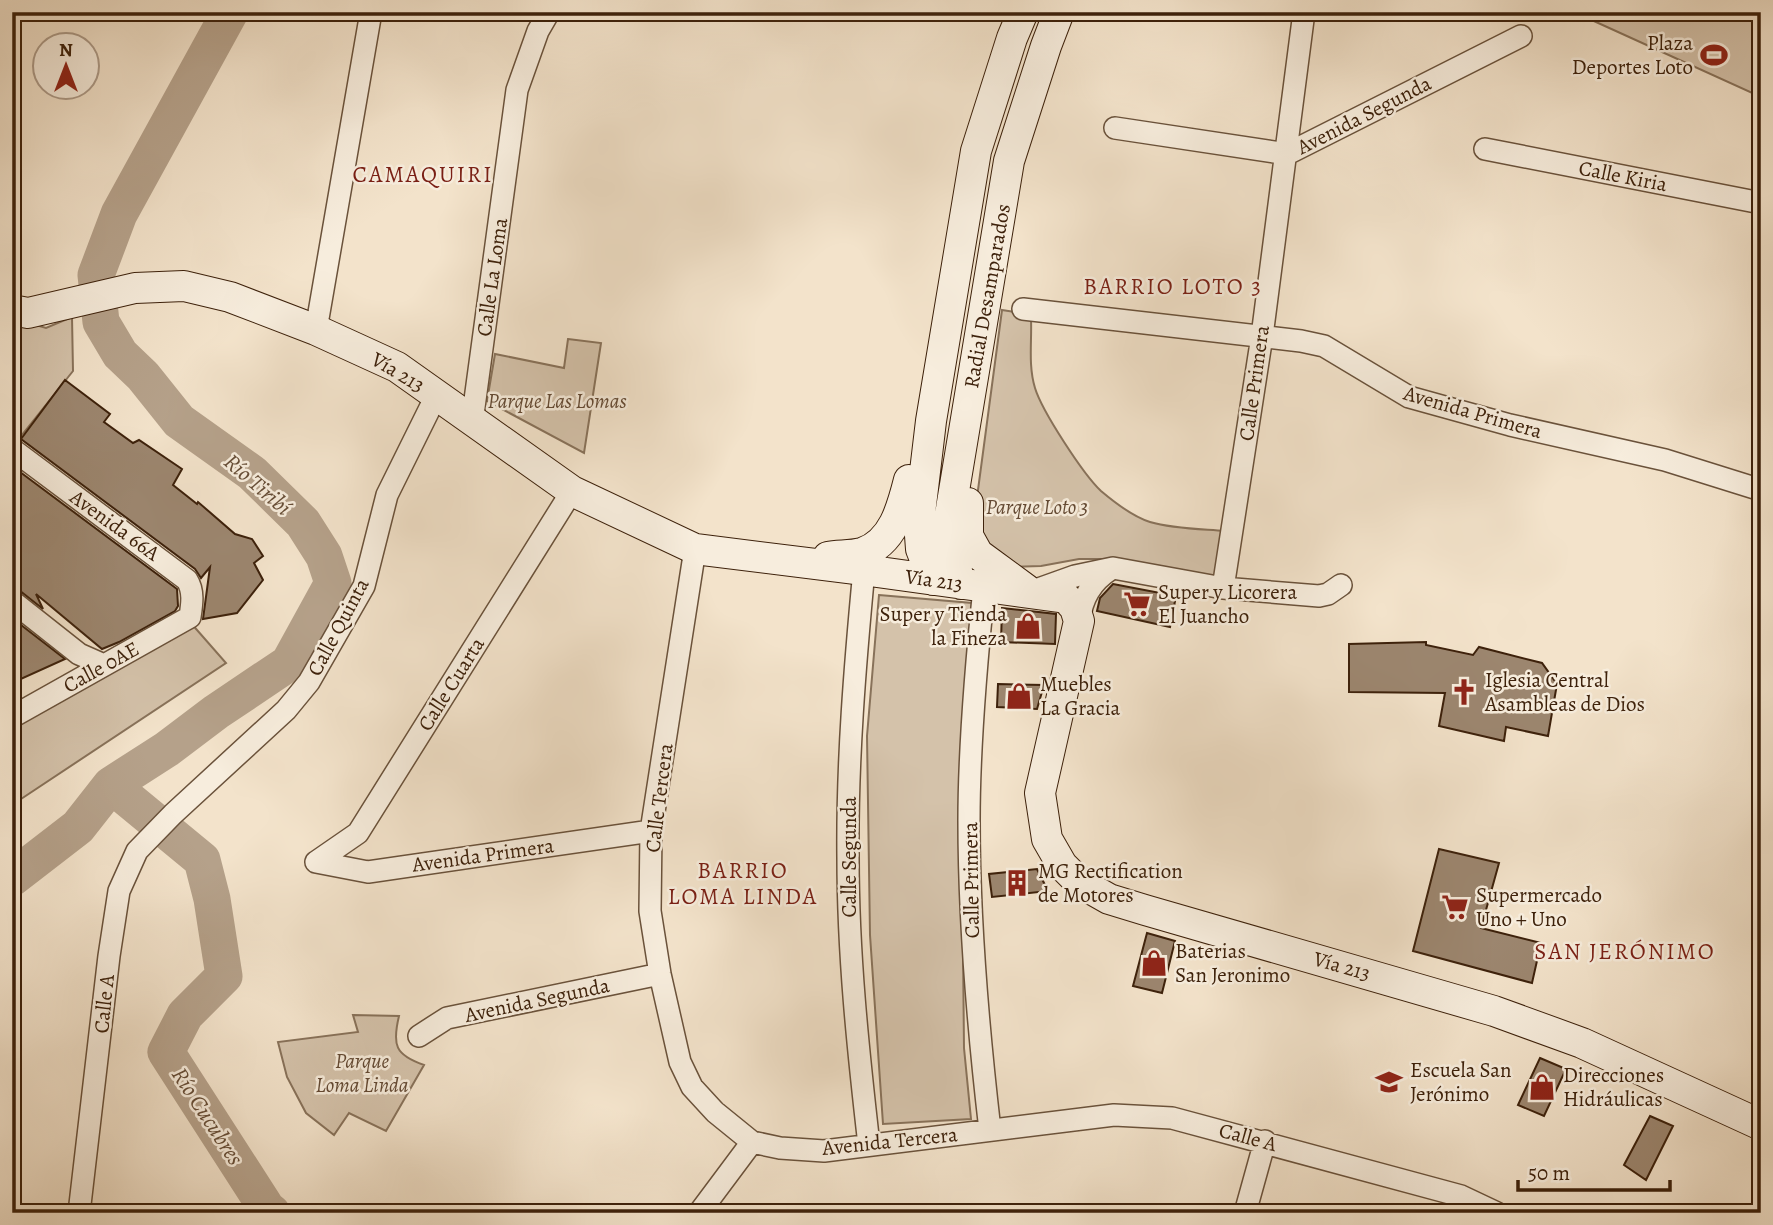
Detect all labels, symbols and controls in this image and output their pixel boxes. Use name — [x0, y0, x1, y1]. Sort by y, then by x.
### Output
place label: Plaza Deportes Loto — [1572, 29, 1693, 81]
north arrow — [32, 32, 102, 102]
text: N — [59, 37, 73, 63]
sports icon: Plaza Deportes Loto — [1699, 40, 1729, 70]
street label: Avenida Segunda — [1291, 69, 1436, 161]
street label: Calle Kiria — [1576, 154, 1670, 198]
district label: CAMAQUIRI — [353, 159, 493, 190]
street label: Radial Desamparados — [957, 201, 1017, 391]
street label: Calle La Loma — [470, 216, 514, 338]
district label: BARRIO LOTO 3 — [1083, 271, 1263, 302]
street label: Calle Primera — [1232, 323, 1276, 443]
street label: Vía 213 — [365, 345, 430, 399]
street label: Avenida Primera — [1400, 379, 1546, 445]
park label: Parque Las Lomas — [488, 387, 627, 415]
water label: Río Tiribí — [217, 446, 299, 523]
street label: Avenida 66A — [64, 482, 166, 567]
park label: Parque Loto 3 — [986, 493, 1088, 521]
street label: Vía 213 — [902, 562, 965, 598]
street label: Calle Quinta — [301, 573, 376, 681]
place label: Super y Licorera El Juancho — [1158, 578, 1297, 630]
supermarket icon: Super y Licorera El Juancho — [1122, 589, 1152, 619]
place label: Super y Tienda la Fineza — [880, 600, 1007, 652]
shop icon: Super y Tienda la Fineza — [1013, 611, 1043, 641]
street label: Calle Cuarta — [411, 632, 491, 736]
street label: Calle 0AE — [58, 635, 144, 699]
place label: Iglesia Central Asambleas de Dios — [1484, 666, 1645, 718]
place label: Muebles La Gracia — [1040, 670, 1121, 722]
church icon: Iglesia Central Asambleas de Dios — [1449, 677, 1479, 707]
shop icon: Muebles La Gracia — [1004, 681, 1034, 711]
street label: Calle Tercera — [638, 742, 680, 854]
street label: Calle Segunda — [835, 796, 863, 918]
street label: Calle Primera — [956, 821, 986, 939]
street label: Avenida Primera — [409, 831, 556, 879]
district label: BARRIO LOMA LINDA — [668, 855, 818, 912]
place label: MG Rectification de Motores — [1038, 857, 1183, 909]
building icon: MG Rectification de Motores — [1002, 868, 1032, 898]
place label: Supermercado Uno + Uno — [1476, 881, 1602, 933]
supermarket icon: Supermercado Uno + Uno — [1440, 892, 1470, 922]
district label: SAN JERÓNIMO — [1534, 936, 1716, 967]
place label: Baterias San Jeronimo — [1175, 937, 1290, 989]
street label: Vía 213 — [1309, 944, 1374, 987]
shop icon: Baterias San Jeronimo — [1139, 948, 1169, 978]
street label: Avenida Segunda — [461, 971, 612, 1029]
street label: Calle A — [87, 972, 121, 1035]
park label: Parque Loma Linda — [316, 1047, 409, 1099]
place label: Escuela San Jerónimo — [1410, 1056, 1512, 1108]
water label: Río Cucubres — [164, 1061, 251, 1171]
place label: Direcciones Hidráulicas — [1563, 1061, 1664, 1113]
school or university icon: Escuela San Jerónimo — [1374, 1067, 1404, 1097]
shop icon: Direcciones Hidráulicas — [1527, 1072, 1557, 1102]
street label: Calle A — [1216, 1116, 1281, 1158]
street label: Avenida Tercera — [820, 1120, 959, 1162]
scale bar — [1518, 1148, 1670, 1192]
text: 50 m — [1528, 1159, 1570, 1187]

